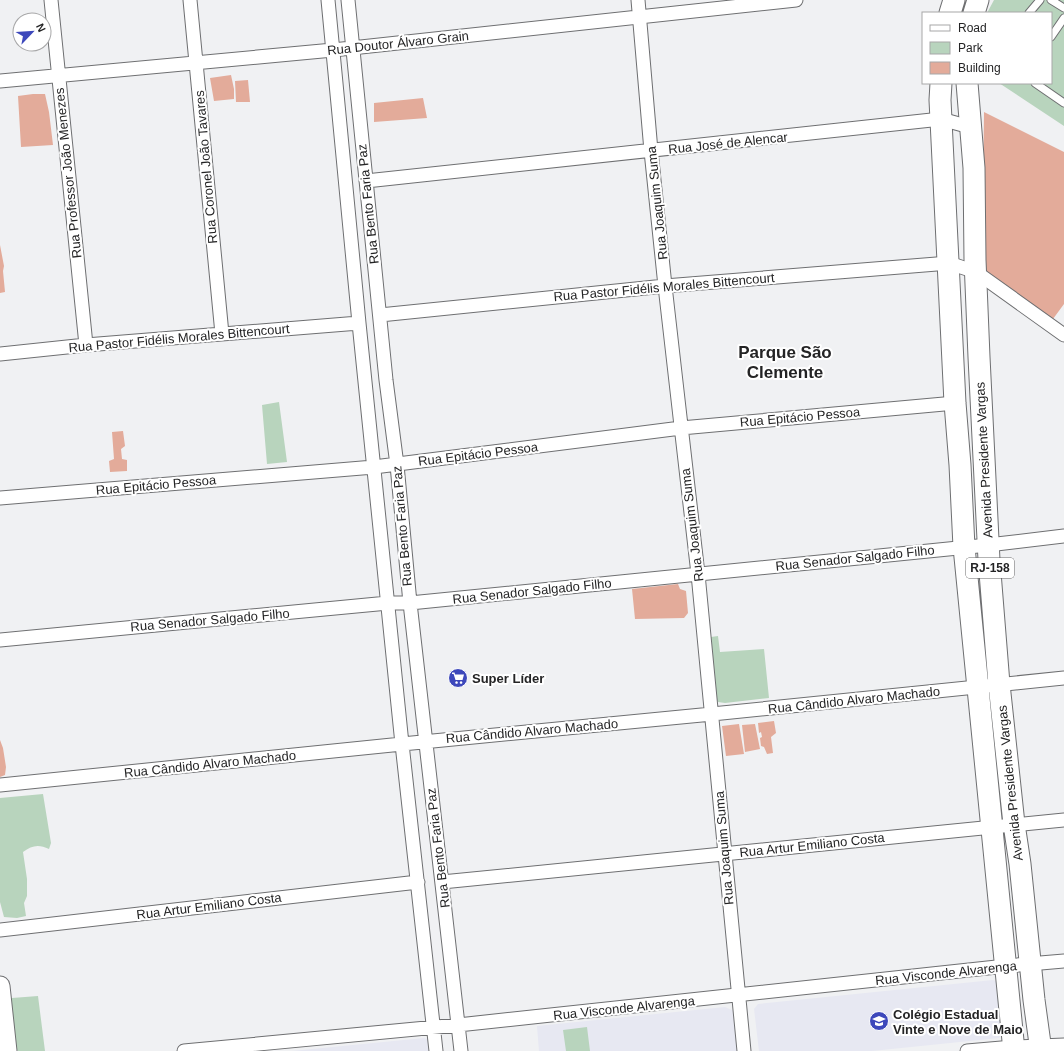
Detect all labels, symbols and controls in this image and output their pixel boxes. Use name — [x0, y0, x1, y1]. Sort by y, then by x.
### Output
north arrow — [12, 12, 52, 52]
legend — [922, 12, 1052, 84]
text: Road — [958, 21, 987, 35]
text: N — [34, 22, 48, 34]
street label: Rua Doutor Álvaro Grain — [326, 28, 470, 58]
text: Park — [958, 41, 984, 55]
text: Building — [958, 61, 1001, 75]
street label: Rua Professor João Menezes — [52, 87, 84, 259]
street label: Rua Coronel João Tavares — [192, 89, 220, 244]
street label: Rua José de Alencar — [668, 129, 789, 157]
street label: Rua Bento Faria Paz — [354, 143, 382, 265]
street label: Rua Joaquim Suma — [643, 145, 670, 261]
street label: Rua Pastor Fidélis Morales Bittencourt — [553, 270, 776, 304]
street label: Rua Pastor Fidélis Morales Bittencourt — [68, 321, 291, 355]
district label: Parque São Clemente — [738, 343, 832, 382]
street label: Avenida Presidente Vargas — [972, 381, 996, 538]
street label: Rua Epitácio Pessoa — [739, 404, 862, 430]
street label: Rua Epitácio Pessoa — [417, 439, 540, 469]
street label: Rua Bento Faria Paz — [389, 465, 415, 587]
street label: Rua Joaquim Suma — [678, 467, 706, 583]
street label: Rua Epitácio Pessoa — [95, 472, 218, 498]
street label: Rua Senador Salgado Filho — [775, 542, 935, 574]
road number: RJ-158 — [966, 558, 1014, 578]
street label: Rua Senador Salgado Filho — [452, 575, 612, 607]
street label: Rua Senador Salgado Filho — [130, 606, 290, 634]
supermarket icon: Super Líder — [447, 667, 469, 689]
place label: Super Líder — [472, 671, 544, 686]
street label: Rua Cândido Alvaro Machado — [767, 684, 941, 716]
street label: Avenida Presidente Vargas — [994, 704, 1026, 862]
street label: Rua Cândido Alvaro Machado — [445, 716, 619, 746]
street label: Rua Cândido Alvaro Machado — [123, 748, 297, 780]
street label: Rua Bento Faria Paz — [423, 787, 453, 909]
street label: Rua Joaquim Suma — [711, 790, 736, 906]
street label: Rua Artur Emiliano Costa — [739, 830, 886, 860]
street label: Rua Artur Emiliano Costa — [136, 890, 283, 922]
street label: Rua Visconde Alvarenga — [875, 958, 1018, 988]
street label: Rua Visconde Alvarenga — [553, 993, 696, 1023]
place label: Colégio Estadual Vinte e Nove de Maio — [893, 1007, 1023, 1037]
school or university icon: Colégio Estadual Vinte e Nove de Maio — [868, 1010, 890, 1032]

